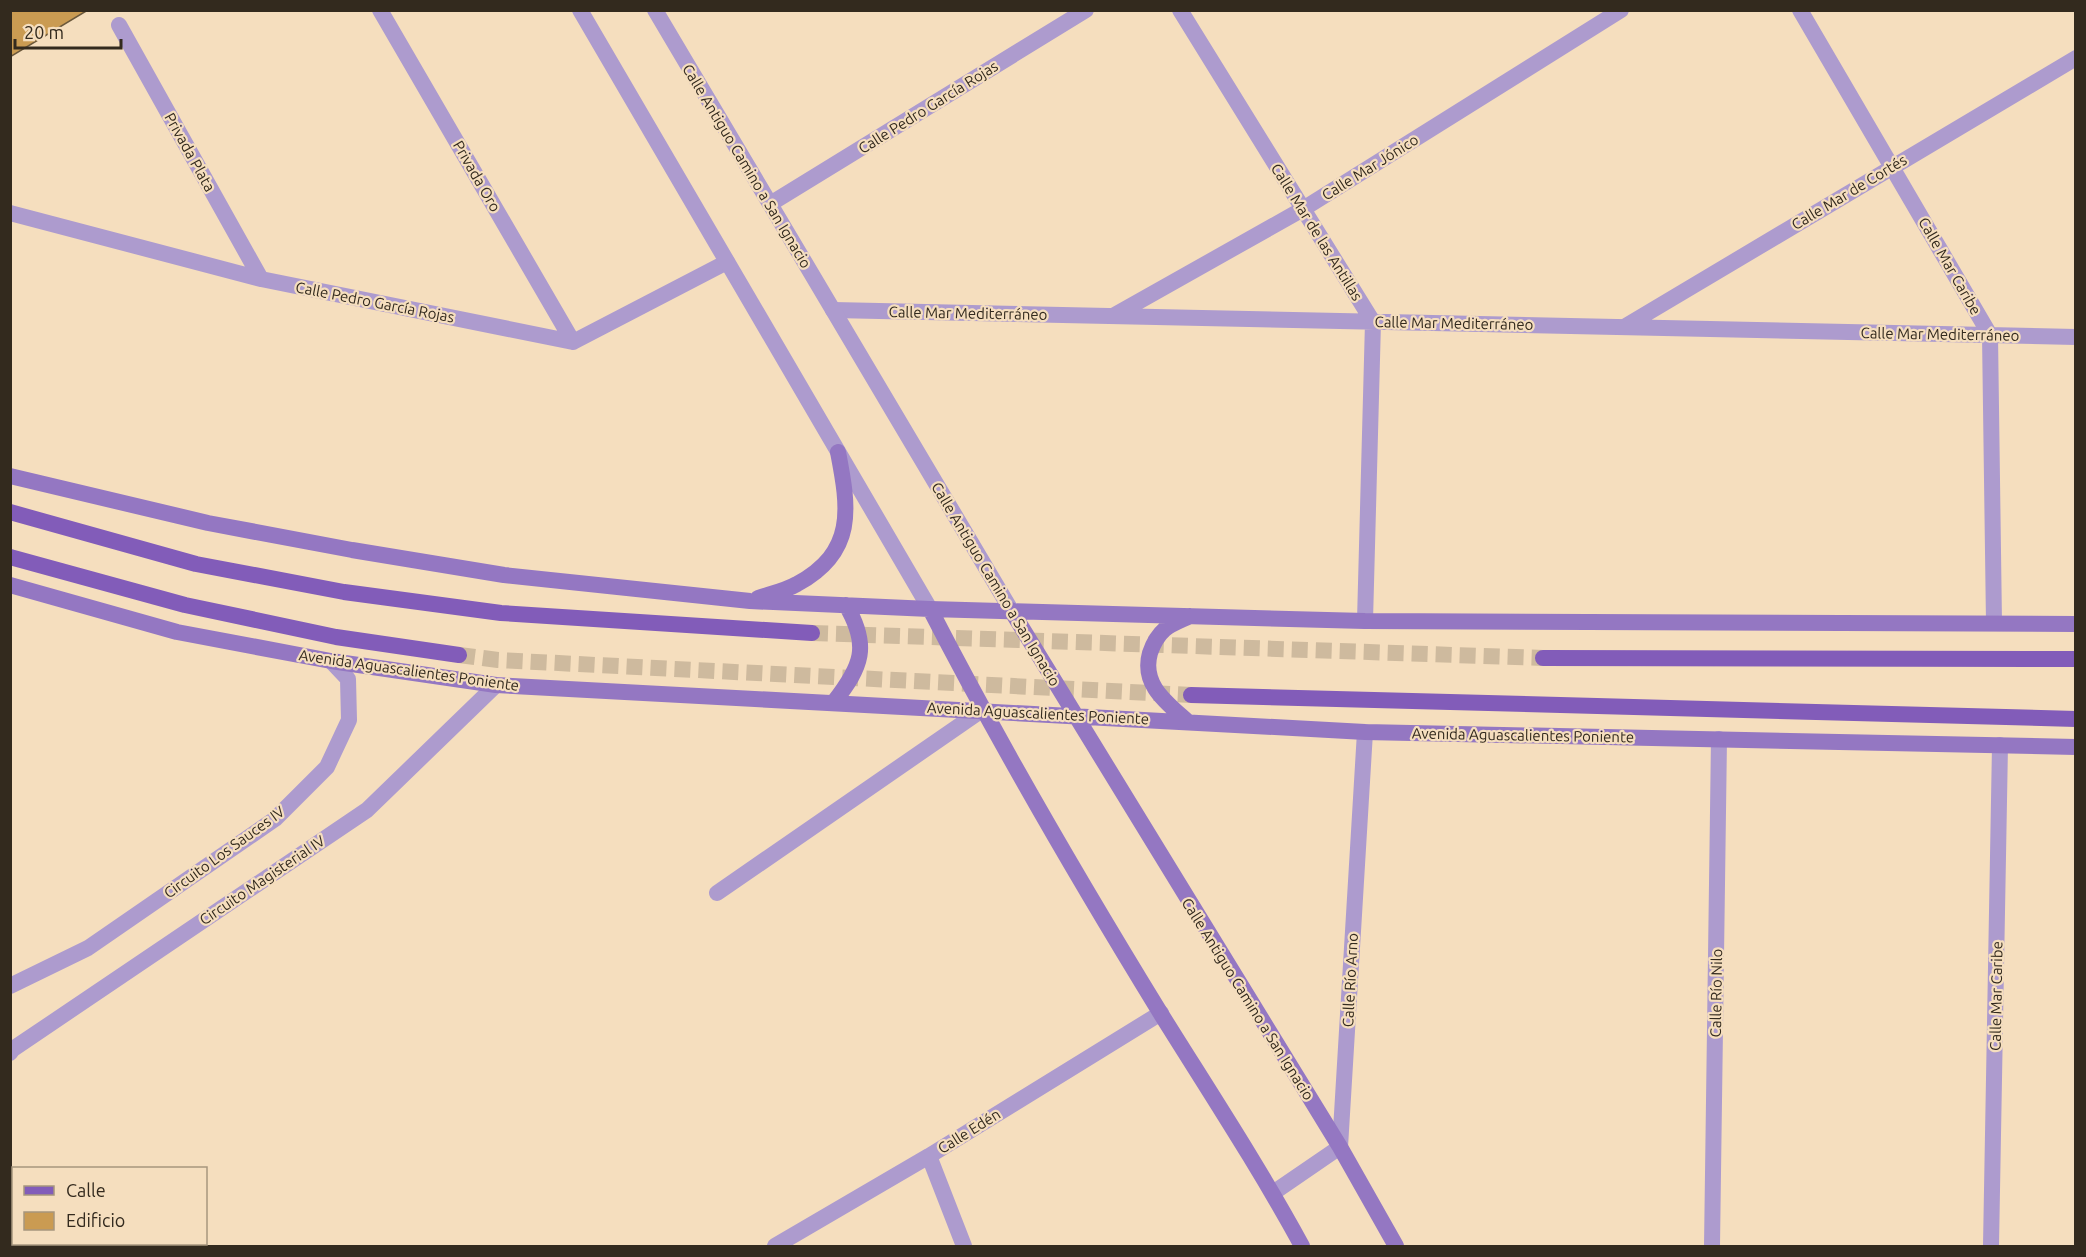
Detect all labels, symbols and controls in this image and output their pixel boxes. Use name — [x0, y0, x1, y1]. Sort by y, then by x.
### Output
scale bar — [15, 12, 122, 50]
text: 20 m — [24, 22, 64, 42]
street label: Calle Pedro García Rojas — [855, 57, 1001, 157]
street label: Calle Antiguo Camino a San Ignacio — [679, 61, 815, 271]
street label: Privada Plata — [161, 110, 219, 194]
street label: Calle Mar Jónico — [1319, 131, 1421, 203]
street label: Privada Oro — [450, 137, 504, 215]
street label: Calle Mar de Cortés — [1788, 151, 1910, 233]
street label: Calle Mar de las Antillas — [1268, 160, 1366, 304]
street label: Calle Mar Caribe — [1915, 214, 1985, 318]
street label: Calle Pedro García Rojas — [294, 278, 456, 326]
street label: Calle Mar Mediterráneo — [888, 303, 1048, 323]
street label: Calle Mar Mediterráneo — [1374, 313, 1534, 333]
street label: Calle Mar Mediterráneo — [1860, 324, 2020, 344]
street label: Calle Antiguo Camino a San Ignacio — [928, 479, 1064, 689]
street label: Avenida Aguascalientes Poniente — [298, 646, 520, 694]
street label: Avenida Aguascalientes Poniente — [927, 699, 1149, 727]
street label: Avenida Aguascalientes Poniente — [1412, 725, 1634, 745]
street label: Circuito Los Sauces IV — [160, 802, 288, 901]
street label: Circuito Magisterial IV — [196, 832, 328, 928]
street label: Calle Antiguo Camino a San Ignacio — [1179, 895, 1317, 1103]
street label: Calle Río Arno — [1339, 932, 1361, 1028]
street label: Calle Mar Caribe — [1987, 941, 2005, 1051]
street label: Calle Río Nilo — [1707, 948, 1725, 1038]
street label: Calle Edén — [935, 1105, 1003, 1157]
legend — [12, 1167, 207, 1245]
text: Calle — [66, 1180, 106, 1200]
text: Edificio — [66, 1210, 125, 1230]

